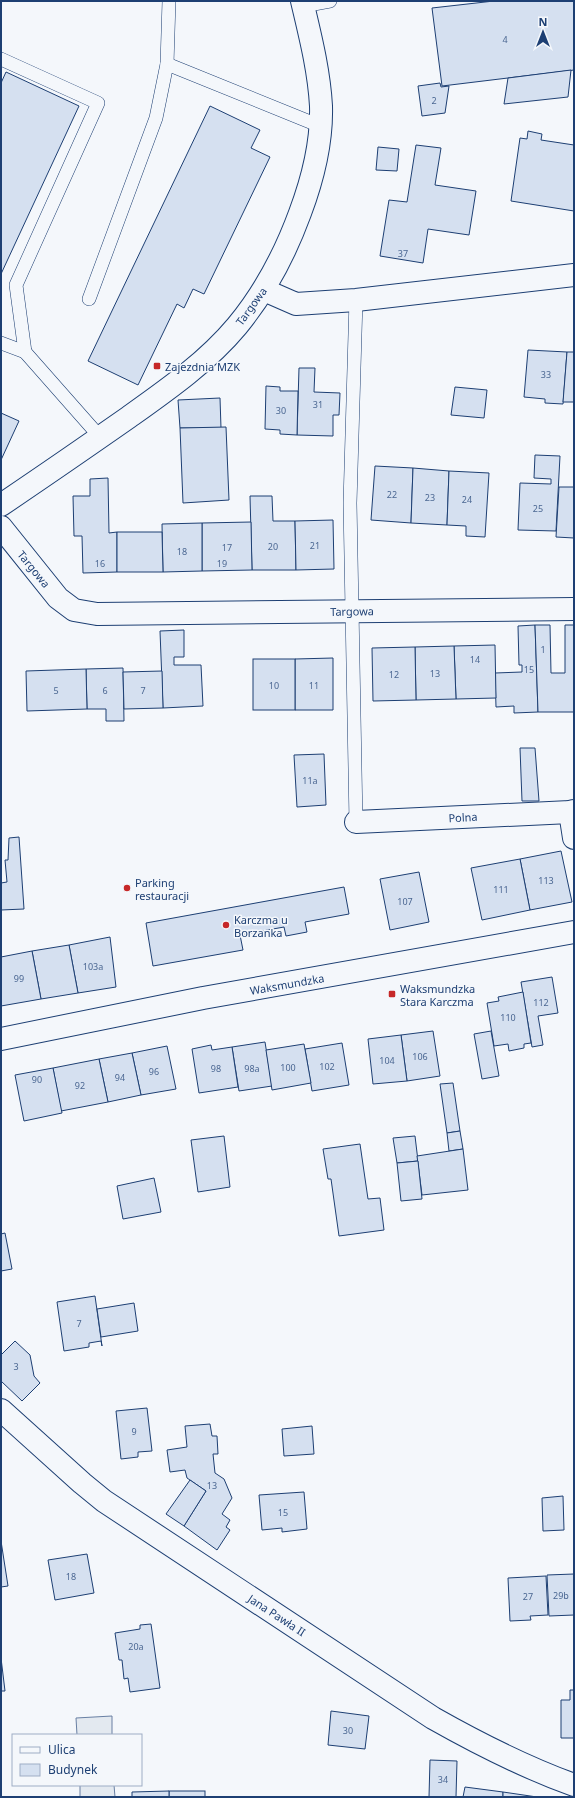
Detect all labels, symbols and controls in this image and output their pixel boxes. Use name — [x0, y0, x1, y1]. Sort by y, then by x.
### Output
north arrow — [523, 12, 563, 52]
text: N — [539, 14, 547, 29]
house number: 4 — [502, 33, 508, 46]
house number: 2 — [431, 94, 437, 107]
house number: 37 — [398, 247, 408, 260]
street label: Targowa — [232, 284, 270, 328]
place label: Zajezdnia MZK — [165, 359, 240, 374]
marker: Zajezdnia MZK — [152, 361, 162, 371]
house number: 33 — [541, 368, 551, 381]
house number: 31 — [313, 398, 323, 411]
house number: 30 — [276, 404, 286, 417]
house number: 22 — [387, 488, 397, 501]
house number: 23 — [425, 491, 435, 504]
house number: 24 — [462, 493, 472, 506]
house number: 25 — [533, 502, 543, 515]
house number: 21 — [310, 539, 320, 552]
house number: 20 — [268, 540, 278, 553]
house number: 17 — [222, 541, 232, 554]
house number: 18 — [177, 545, 187, 558]
street label: Targowa — [14, 547, 54, 591]
house number: 16 — [95, 557, 105, 570]
house number: 19 — [217, 557, 227, 570]
street label: Targowa — [330, 603, 374, 619]
house number: 1 — [540, 643, 546, 656]
house number: 14 — [470, 653, 480, 666]
house number: 15 — [524, 663, 534, 676]
house number: 13 — [430, 667, 440, 680]
house number: 12 — [389, 668, 399, 681]
house number: 10 — [269, 679, 279, 692]
house number: 11 — [309, 679, 319, 692]
house number: 5 — [53, 684, 59, 697]
house number: 6 — [102, 684, 108, 697]
house number: 7 — [140, 684, 146, 697]
house number: 11a — [302, 774, 318, 787]
street label: Polna — [448, 809, 478, 825]
house number: 113 — [538, 874, 554, 887]
place label: Parking restauracji — [135, 875, 189, 903]
marker: Parking restauracji — [122, 883, 132, 893]
house number: 111 — [493, 883, 509, 896]
house number: 107 — [397, 895, 413, 908]
place label: Karczma u Borzanka — [234, 912, 288, 940]
marker: Karczma u Borzanka — [221, 920, 231, 930]
house number: 103a — [83, 960, 103, 973]
street label: Waksmundzka — [249, 970, 325, 998]
house number: 99 — [14, 972, 24, 985]
place label: Waksmundzka Stara Karczma — [400, 981, 475, 1009]
marker: Waksmundzka Stara Karczma — [387, 989, 397, 999]
house number: 112 — [533, 996, 549, 1009]
house number: 110 — [500, 1011, 516, 1024]
house number: 106 — [412, 1050, 428, 1063]
house number: 104 — [379, 1054, 395, 1067]
house number: 102 — [319, 1060, 335, 1073]
house number: 100 — [280, 1061, 296, 1074]
house number: 98 — [211, 1062, 221, 1075]
house number: 98a — [244, 1062, 260, 1075]
house number: 96 — [149, 1065, 159, 1078]
house number: 94 — [115, 1071, 125, 1084]
house number: 90 — [32, 1073, 42, 1086]
house number: 92 — [75, 1079, 85, 1092]
house number: 7 — [76, 1317, 82, 1330]
house number: 3 — [13, 1360, 19, 1373]
house number: 9 — [131, 1425, 137, 1438]
house number: 13 — [207, 1479, 217, 1492]
house number: 15 — [278, 1506, 288, 1519]
house number: 18 — [66, 1570, 76, 1583]
house number: 29b — [553, 1589, 569, 1602]
street label: Jana Pawła II — [244, 1590, 309, 1639]
house number: 27 — [523, 1590, 533, 1603]
house number: 20a — [128, 1640, 144, 1653]
house number: 30 — [343, 1724, 353, 1737]
legend — [12, 1734, 142, 1786]
text: Ulica — [48, 1741, 75, 1758]
text: Budynek — [48, 1761, 98, 1778]
house number: 34 — [438, 1773, 448, 1786]

